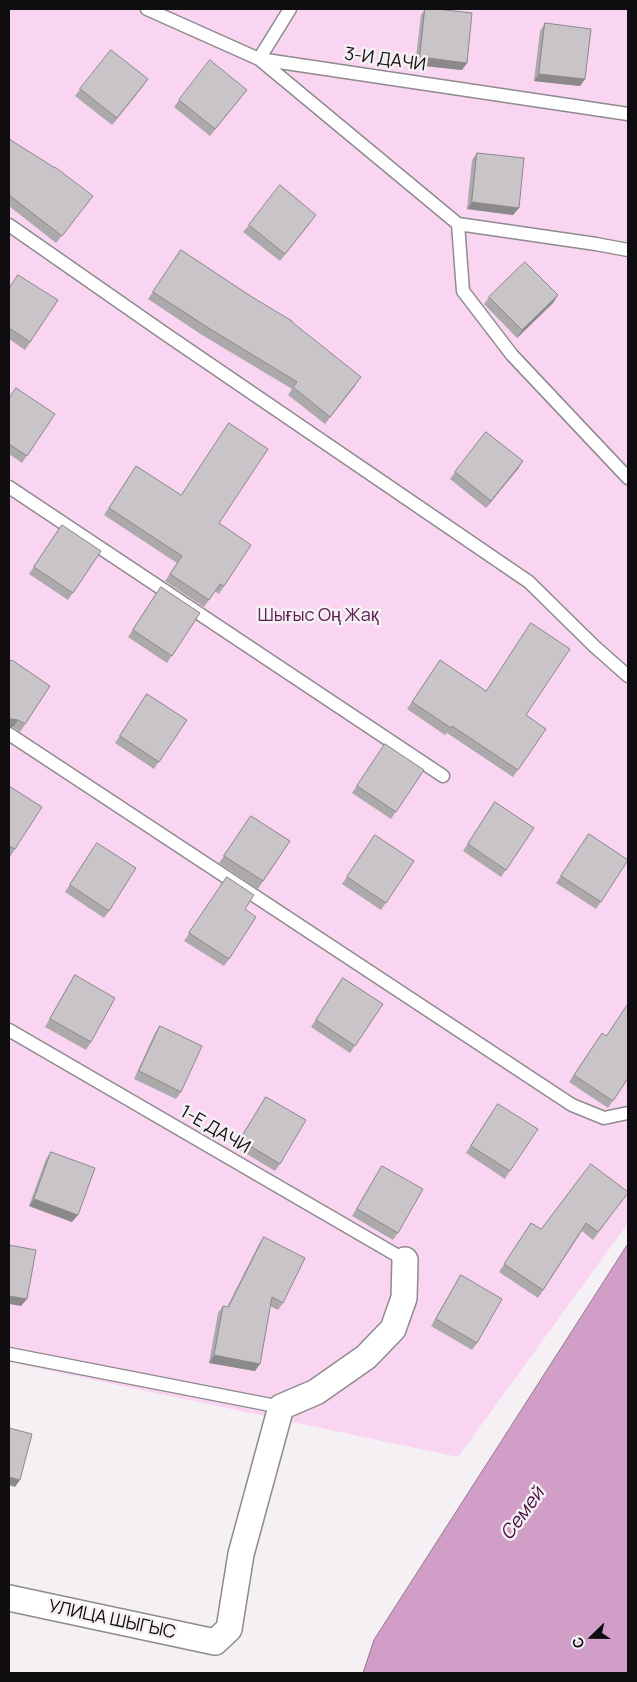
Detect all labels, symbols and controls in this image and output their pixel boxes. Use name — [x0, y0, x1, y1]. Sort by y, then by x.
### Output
street label: 3-И ДАЧИ — [343, 44, 427, 76]
park label: Шығыс Оң Жақ — [257, 605, 379, 627]
street label: 1-Е ДАЧИ — [176, 1101, 254, 1159]
water label: Семей — [496, 1483, 550, 1545]
street label: УЛИЦА ШЫГЫС — [46, 1596, 178, 1644]
north arrow — [567, 1612, 617, 1662]
text: С — [567, 1634, 588, 1651]

